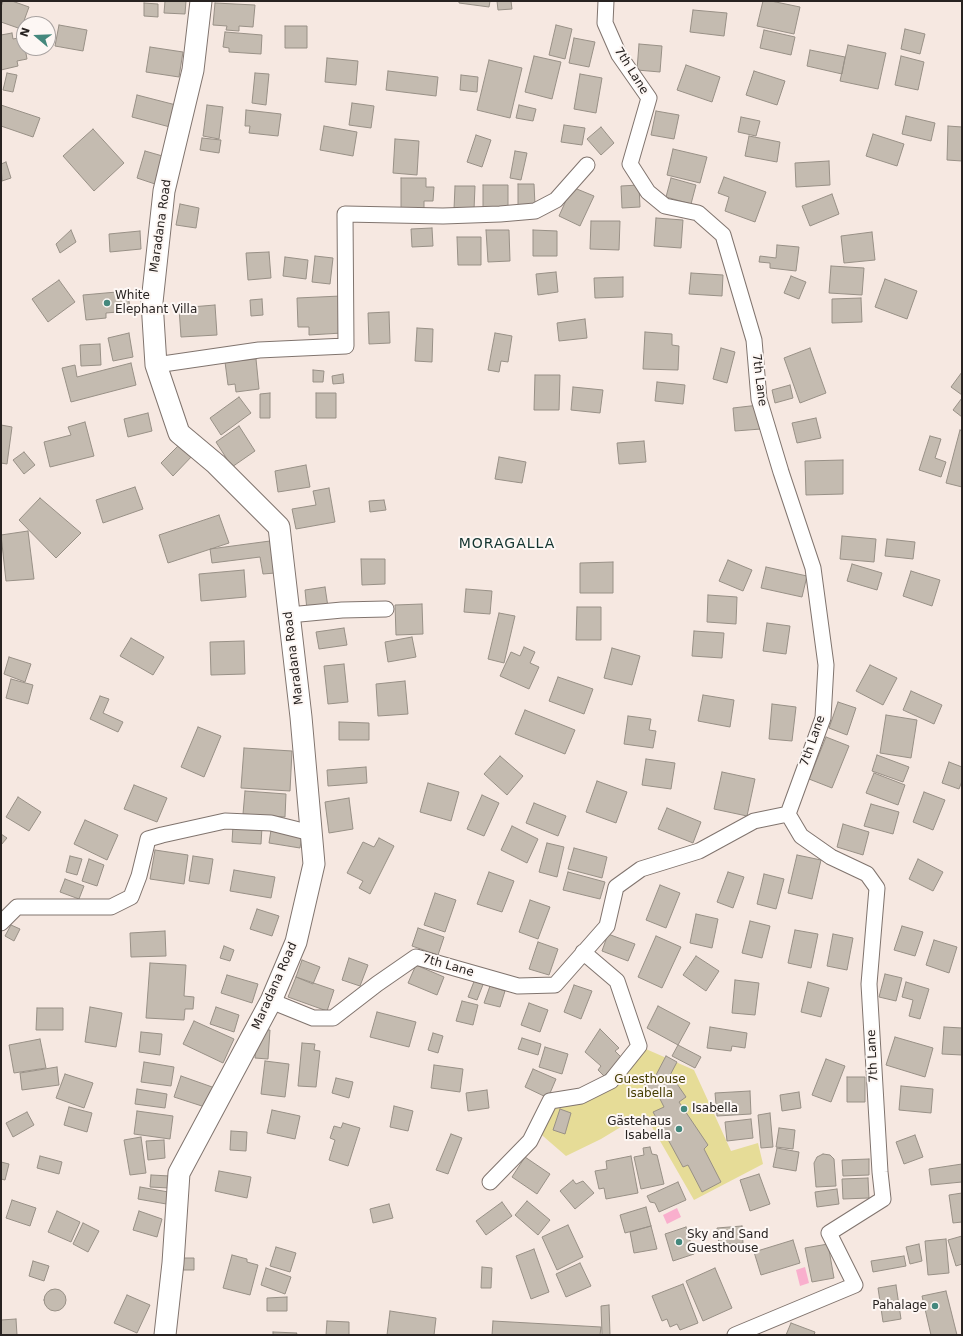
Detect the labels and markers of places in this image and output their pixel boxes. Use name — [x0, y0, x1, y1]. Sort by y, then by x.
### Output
place label: White Elephant Villa — [115, 289, 197, 317]
marker: White Elephant Villa — [102, 298, 112, 308]
place label: Isabella — [692, 1102, 738, 1116]
marker: Isabella — [679, 1104, 689, 1114]
place label: Gästehaus Isabella — [607, 1115, 671, 1143]
marker: Gästehaus Isabella — [674, 1124, 684, 1134]
place label: Sky and Sand Guesthouse — [687, 1228, 769, 1256]
marker: Sky and Sand Guesthouse — [674, 1237, 684, 1247]
place label: Pahalage — [872, 1299, 927, 1313]
marker: Pahalage — [930, 1301, 940, 1311]

